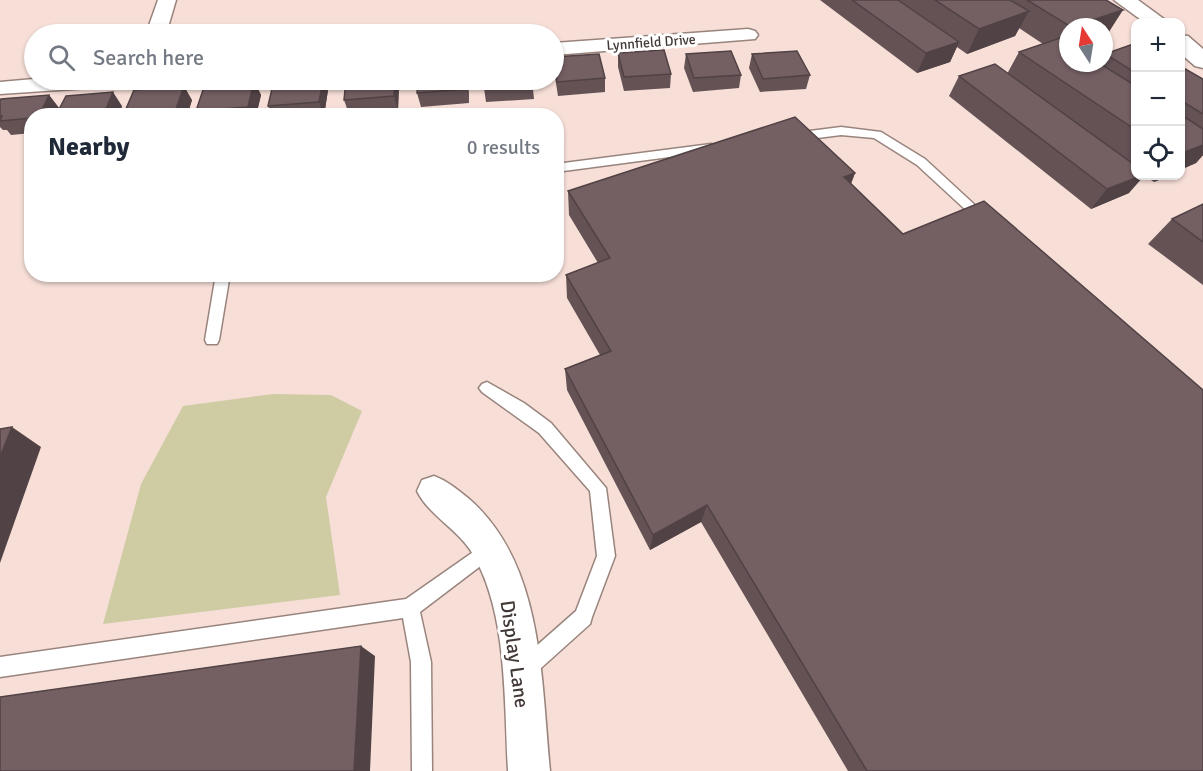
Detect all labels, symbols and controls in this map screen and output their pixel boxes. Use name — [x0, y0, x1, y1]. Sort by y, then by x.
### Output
north arrow — [1059, 18, 1113, 72]
map controls — [1131, 18, 1185, 180]
button: + — [1131, 18, 1185, 72]
search box — [24, 24, 564, 90]
street label: Lynnfield Drive — [606, 31, 696, 54]
icon: search — [45, 41, 78, 74]
text: Search here — [93, 44, 204, 71]
button: − — [1131, 72, 1185, 126]
button: locate — [1131, 126, 1185, 180]
text: Nearby — [48, 131, 129, 163]
text: 0 results — [467, 135, 540, 160]
street label: Display Lane — [495, 599, 534, 710]

